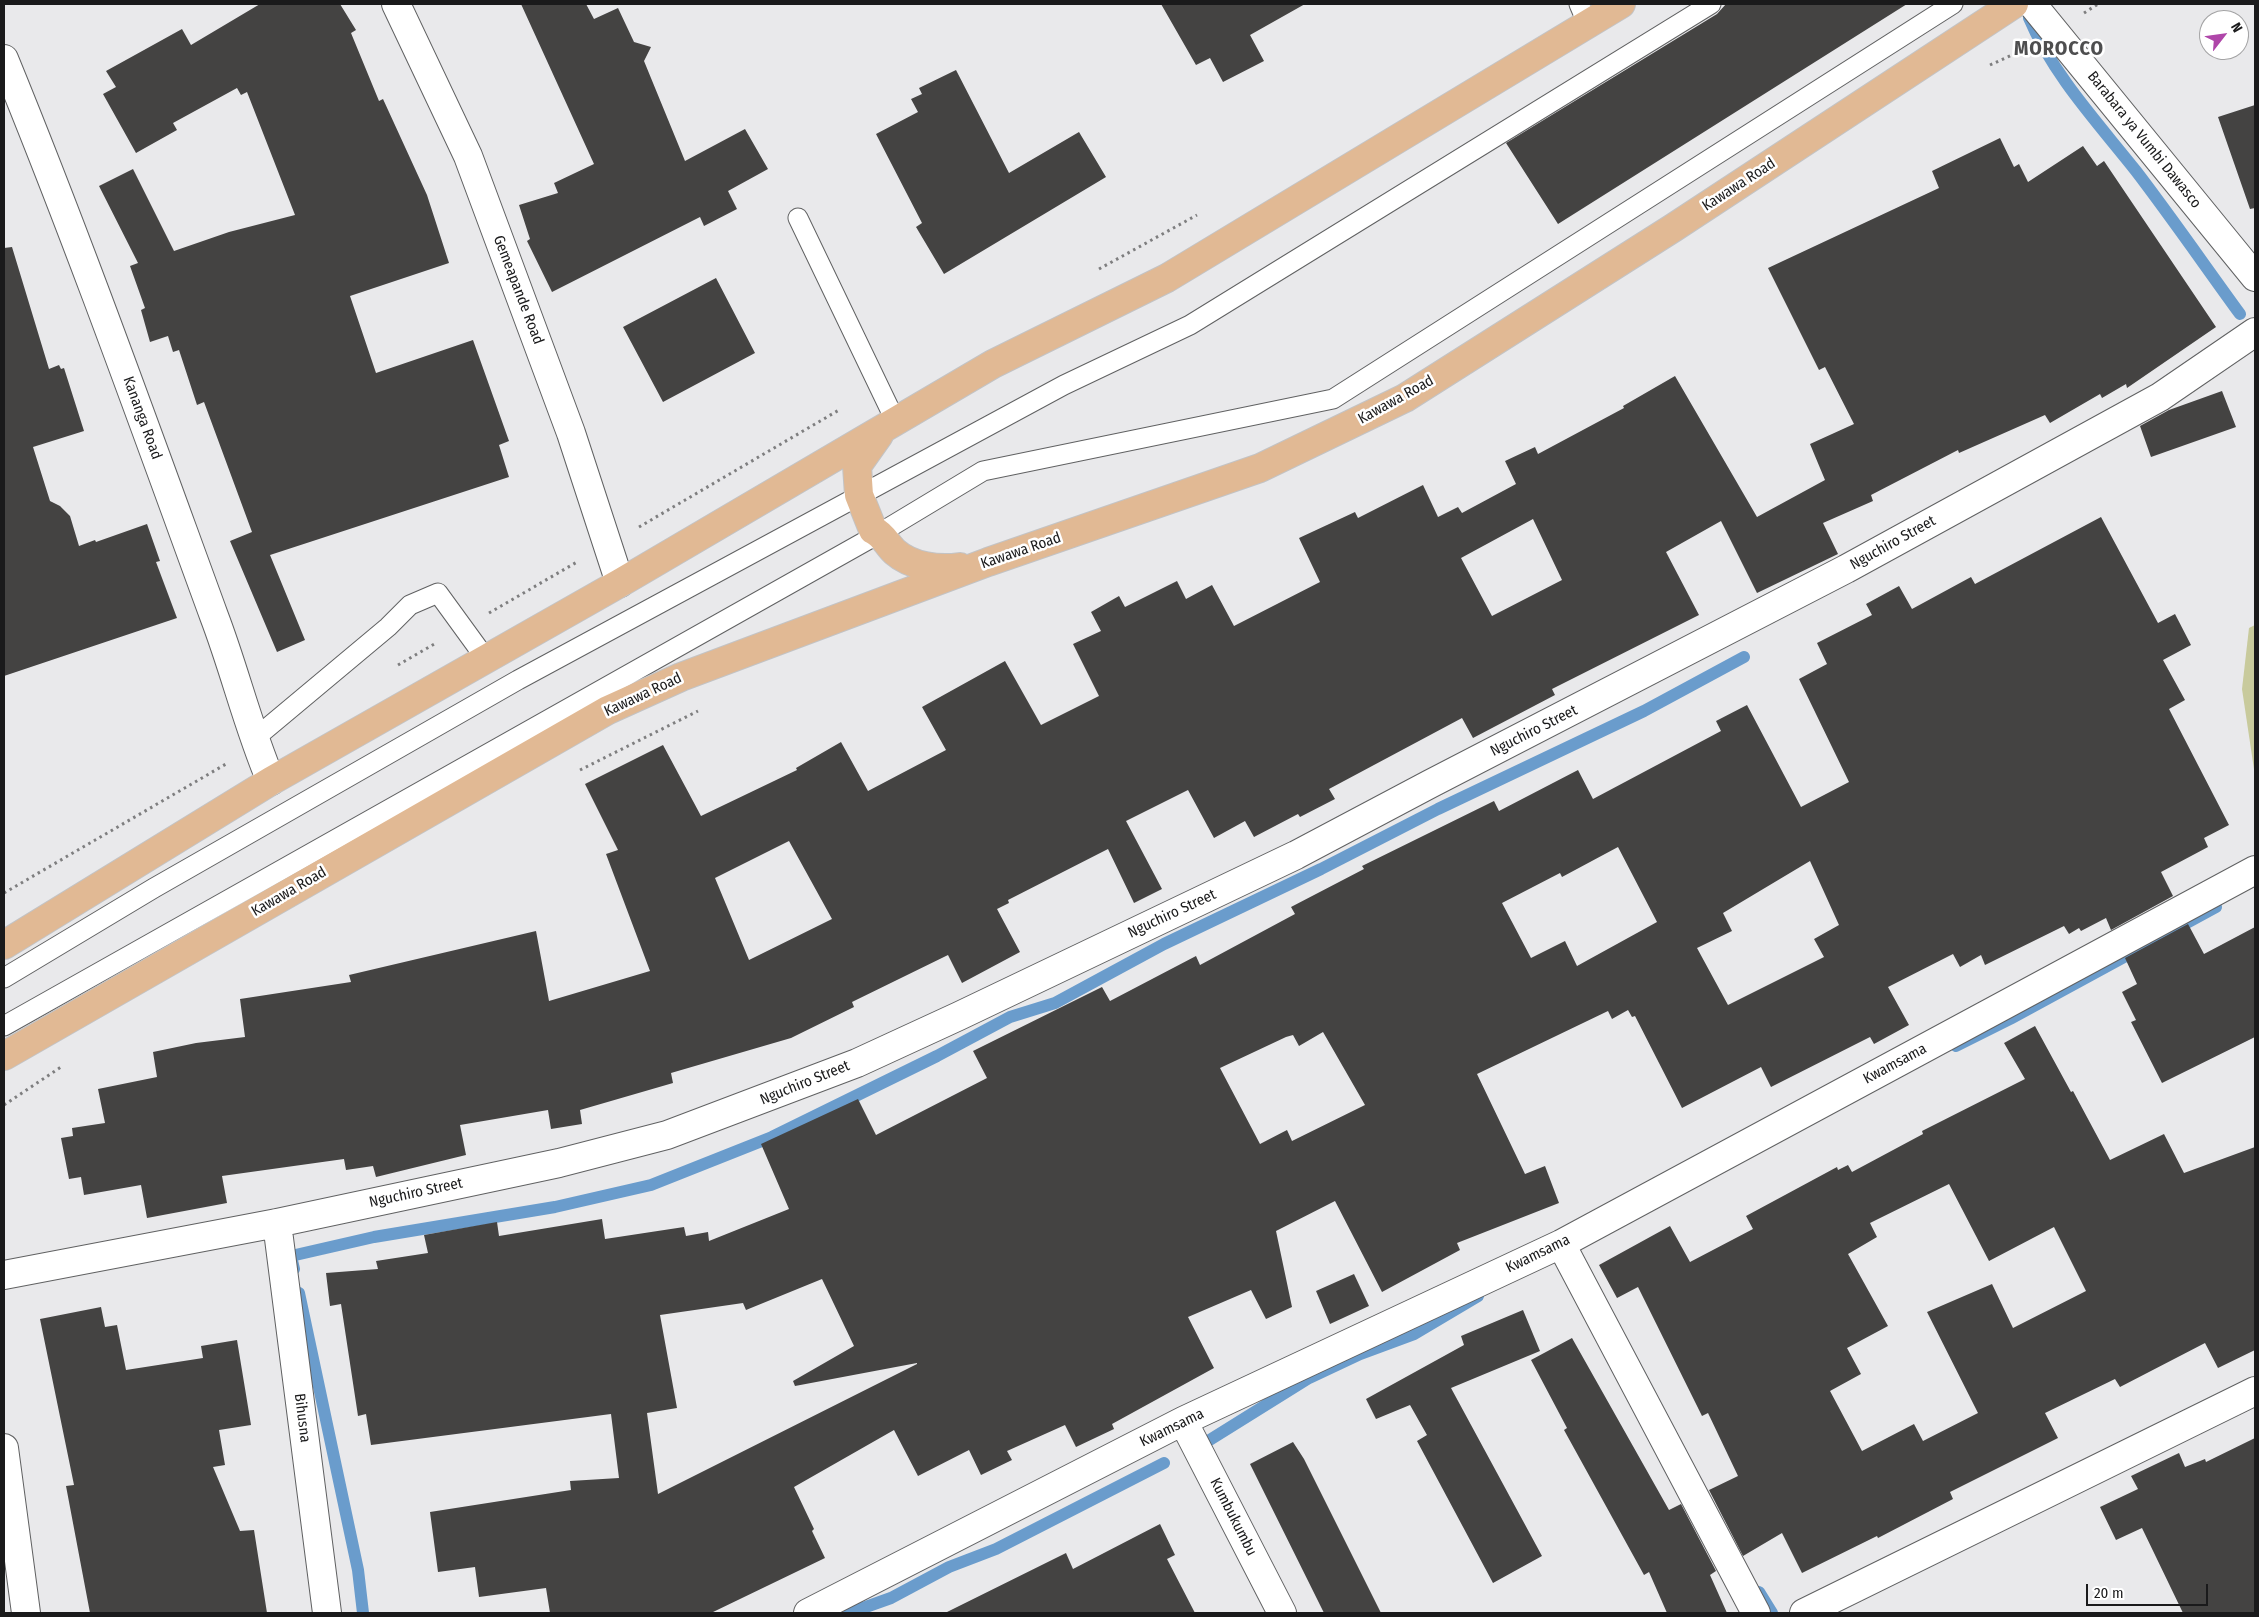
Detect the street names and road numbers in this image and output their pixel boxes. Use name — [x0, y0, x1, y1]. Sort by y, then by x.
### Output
street label: Barabara ya Vumbi Dawasco — [2083, 68, 2205, 212]
street label: Kawawa Road — [1699, 155, 1779, 215]
street label: Gemeapande Road — [489, 233, 547, 347]
street label: Kawawa Road — [1355, 372, 1437, 428]
street label: Kananga Road — [119, 374, 165, 462]
street label: Nguchiro Street — [1847, 512, 1939, 574]
street label: Kawawa Road — [979, 529, 1063, 573]
street label: Kawawa Road — [601, 669, 685, 721]
street label: Nguchiro Street — [1488, 701, 1580, 761]
street label: Kawawa Road — [248, 863, 330, 921]
street label: Nguchiro Street — [1125, 886, 1219, 942]
street label: Kwamsama — [1860, 1040, 1930, 1088]
street label: Nguchiro Street — [758, 1057, 852, 1109]
street label: Nguchiro Street — [368, 1174, 464, 1212]
street label: Kwamsama — [1503, 1231, 1573, 1277]
street label: Bihusna — [290, 1392, 314, 1444]
street label: Kwamsama — [1137, 1405, 1207, 1451]
street label: Kumbukumbu — [1206, 1475, 1260, 1559]

